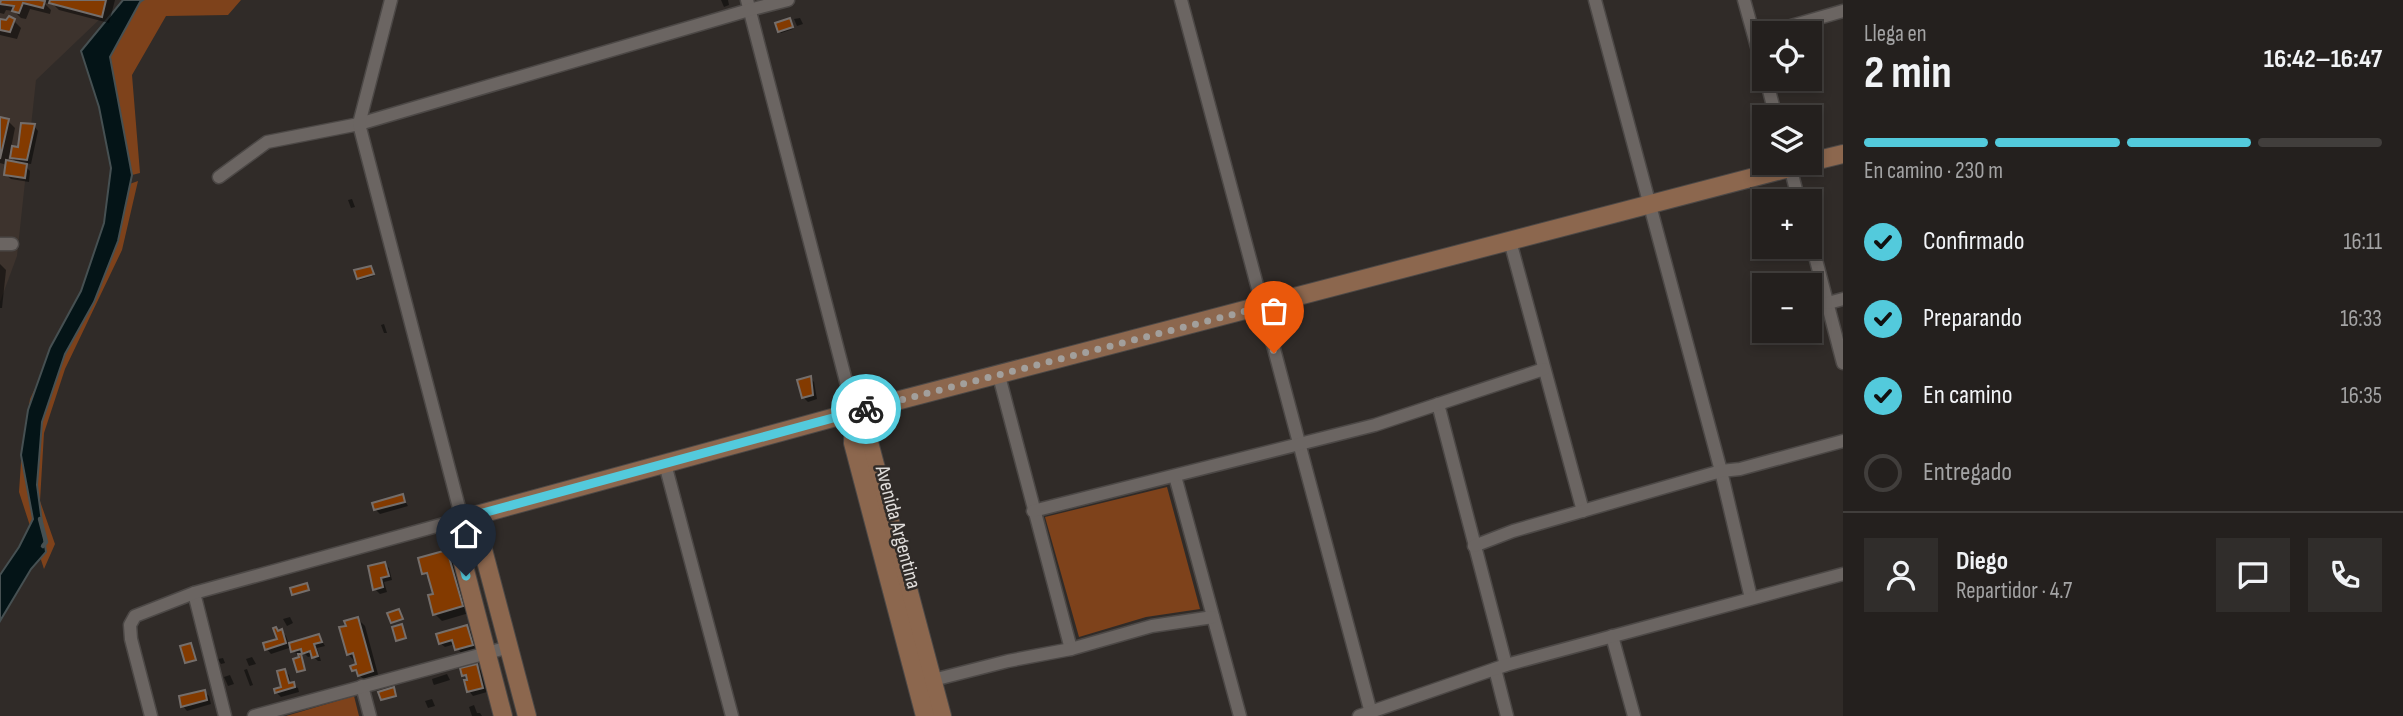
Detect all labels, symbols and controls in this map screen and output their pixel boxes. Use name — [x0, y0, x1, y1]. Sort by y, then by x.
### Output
text: Llega en — [1864, 20, 1927, 48]
map controls — [1752, 21, 1822, 343]
button: locate — [1752, 21, 1822, 91]
text: 16:42–16:47 — [2264, 44, 2382, 75]
text: 2 min — [1864, 46, 1952, 101]
button: layers — [1752, 105, 1822, 175]
text: En camino · 230 m — [1864, 157, 2003, 185]
button: + — [1752, 189, 1822, 259]
icon: check — [1864, 223, 1902, 261]
text: Confirmado — [1923, 226, 2024, 257]
text: 16:11 — [2343, 228, 2382, 256]
button: − — [1752, 273, 1822, 343]
pin — [1244, 281, 1304, 353]
icon: bag — [1255, 292, 1293, 330]
icon: check — [1864, 300, 1902, 338]
text: Preparando — [1923, 303, 2022, 334]
text: 16:33 — [2340, 305, 2382, 333]
courier — [831, 374, 901, 444]
icon: check — [1864, 377, 1902, 415]
text: En camino — [1923, 380, 2013, 411]
text: 16:35 — [2341, 382, 2382, 410]
icon: bike — [847, 390, 885, 428]
text: Entregado — [1923, 457, 2012, 488]
street label: Avenida Argentina — [869, 462, 926, 591]
pin — [436, 504, 496, 576]
icon: home — [447, 515, 485, 553]
button: person — [1864, 538, 1938, 612]
button: chat — [2216, 538, 2290, 612]
button: phone — [2308, 538, 2382, 612]
text: Diego — [1956, 546, 2008, 577]
text: Repartidor · 4.7 — [1956, 577, 2072, 605]

